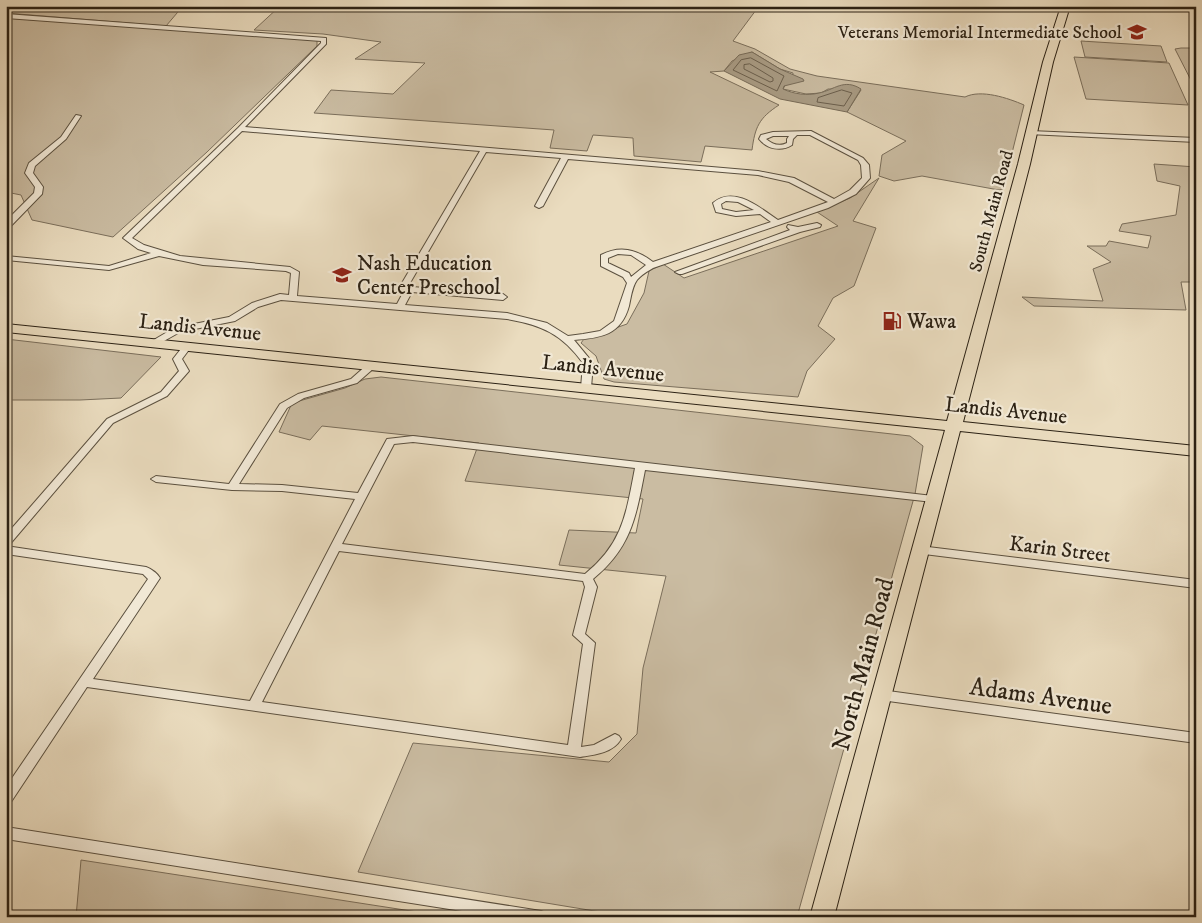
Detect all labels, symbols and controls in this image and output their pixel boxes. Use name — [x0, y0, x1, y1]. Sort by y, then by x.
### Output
school or university icon: Veterans Memorial Intermediate School — [1126, 21, 1148, 43]
place label: Veterans Memorial Intermediate School — [837, 22, 1123, 44]
street label: South Main Road — [965, 148, 1019, 275]
place label: Nash Education Center Preschool — [357, 251, 501, 301]
school or university icon: Nash Education Center Preschool — [331, 264, 353, 286]
street label: Landis Avenue — [137, 309, 263, 347]
place label: Wawa — [906, 309, 956, 335]
fuel station icon: Wawa — [881, 310, 903, 332]
street label: Landis Avenue — [540, 350, 666, 388]
street label: Landis Avenue — [943, 392, 1069, 430]
street label: Karin Street — [1008, 531, 1112, 569]
street label: North Main Road — [825, 574, 902, 754]
street label: Adams Avenue — [968, 671, 1114, 722]

